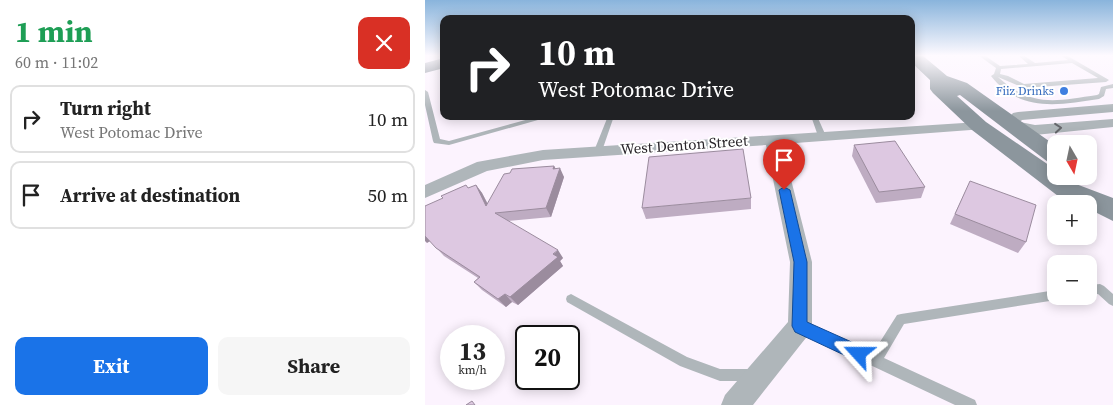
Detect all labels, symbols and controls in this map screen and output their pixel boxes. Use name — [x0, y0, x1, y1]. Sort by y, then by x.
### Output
text: 1 min — [15, 11, 93, 52]
button: close — [358, 17, 410, 69]
text: 10 m — [538, 29, 615, 77]
icon: right — [455, 35, 520, 100]
text: 60 m · 11:02 — [15, 51, 98, 73]
text: West Potomac Drive — [538, 74, 734, 104]
place label: Fiiz Drinks — [996, 83, 1054, 99]
marker: Fiiz Drinks — [1058, 85, 1070, 97]
text: Turn right — [60, 95, 151, 121]
icon: right — [17, 105, 45, 133]
text: 10 m — [367, 106, 408, 132]
text: West Potomac Drive — [60, 121, 203, 143]
one-way arrow — [1054, 123, 1062, 134]
street label: West Denton Street — [620, 130, 749, 159]
north arrow — [1047, 135, 1097, 185]
map controls — [1047, 135, 1097, 305]
pin — [763, 139, 805, 190]
icon: arrive — [770, 146, 798, 174]
icon: arrive — [17, 181, 45, 209]
text: Arrive at destination — [60, 182, 240, 208]
text: 50 m — [367, 182, 408, 208]
button: + — [1047, 195, 1097, 245]
button: − — [1047, 255, 1097, 305]
speed limit sign: 20 — [515, 325, 580, 390]
position arrow — [832, 327, 884, 379]
text: 13 — [459, 334, 486, 368]
button: Exit — [15, 337, 208, 395]
button: Share — [218, 337, 410, 395]
text: km/h — [458, 362, 487, 378]

